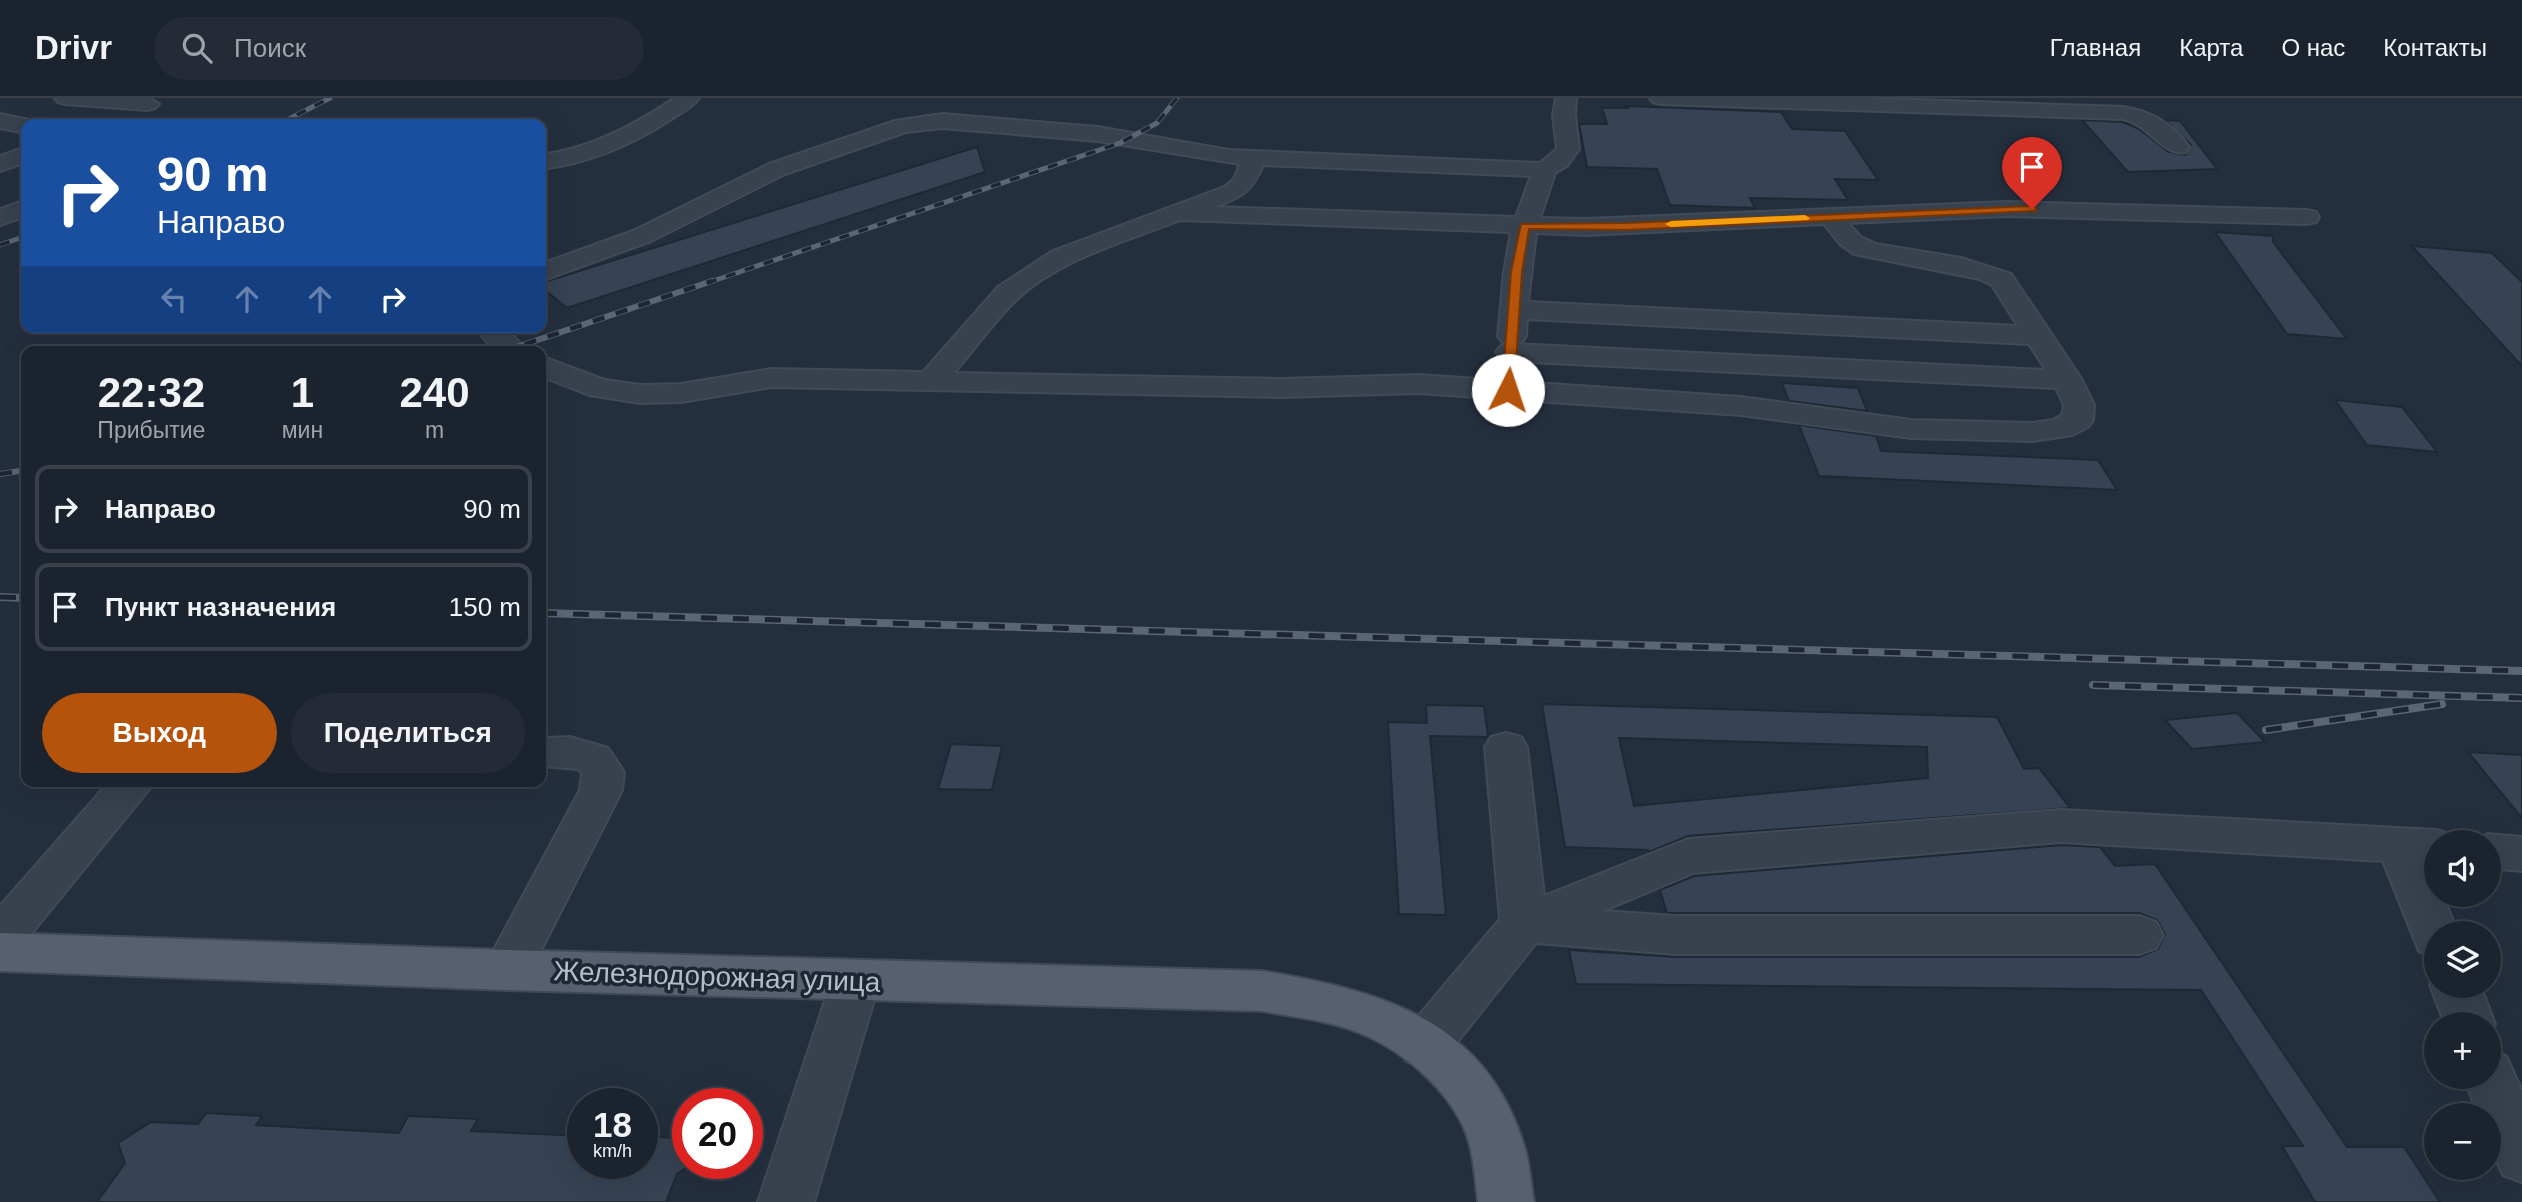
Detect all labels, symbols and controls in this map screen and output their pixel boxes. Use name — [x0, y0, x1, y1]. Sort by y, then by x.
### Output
search box — [154, 17, 644, 80]
text: Drivr — [35, 29, 112, 66]
icon: search — [178, 29, 216, 67]
text: Поиск — [234, 33, 306, 63]
text: Главная — [2050, 34, 2141, 61]
text: Карта — [2179, 34, 2243, 61]
text: О нас — [2281, 34, 2345, 61]
text: Контакты — [2383, 34, 2487, 61]
pin — [2002, 137, 2062, 209]
icon: right — [42, 147, 133, 238]
text: 90 m — [157, 147, 269, 201]
icon: arrive — [2013, 148, 2051, 186]
text: Направо — [157, 204, 285, 240]
icon: left — [155, 280, 193, 318]
icon: ahead — [228, 280, 266, 318]
icon: ahead — [301, 280, 339, 318]
icon: right — [374, 280, 412, 318]
position arrow — [1471, 353, 1545, 427]
text: 22:32 — [98, 369, 205, 416]
text: 1 — [291, 369, 314, 416]
text: 240 — [400, 369, 470, 416]
text: Прибытие — [97, 417, 205, 443]
text: мин — [282, 417, 323, 443]
text: m — [425, 417, 444, 443]
icon: right — [46, 490, 84, 528]
text: Направо — [105, 494, 216, 524]
text: 90 m — [463, 494, 521, 524]
icon: arrive — [46, 588, 84, 626]
text: Пункт назначения — [105, 592, 336, 622]
text: 150 m — [449, 592, 521, 622]
button: Выход — [42, 693, 277, 773]
button: Поделиться — [291, 693, 525, 773]
map controls — [2424, 830, 2501, 1180]
button: sound — [2424, 830, 2501, 907]
button: layers — [2424, 921, 2501, 998]
street label: Железнодорожная улица — [553, 955, 881, 998]
button: + — [2424, 1012, 2501, 1089]
speed limit sign: 20 — [672, 1088, 763, 1179]
button: − — [2424, 1103, 2501, 1180]
text: 18 — [593, 1105, 632, 1144]
text: km/h — [593, 1141, 632, 1161]

